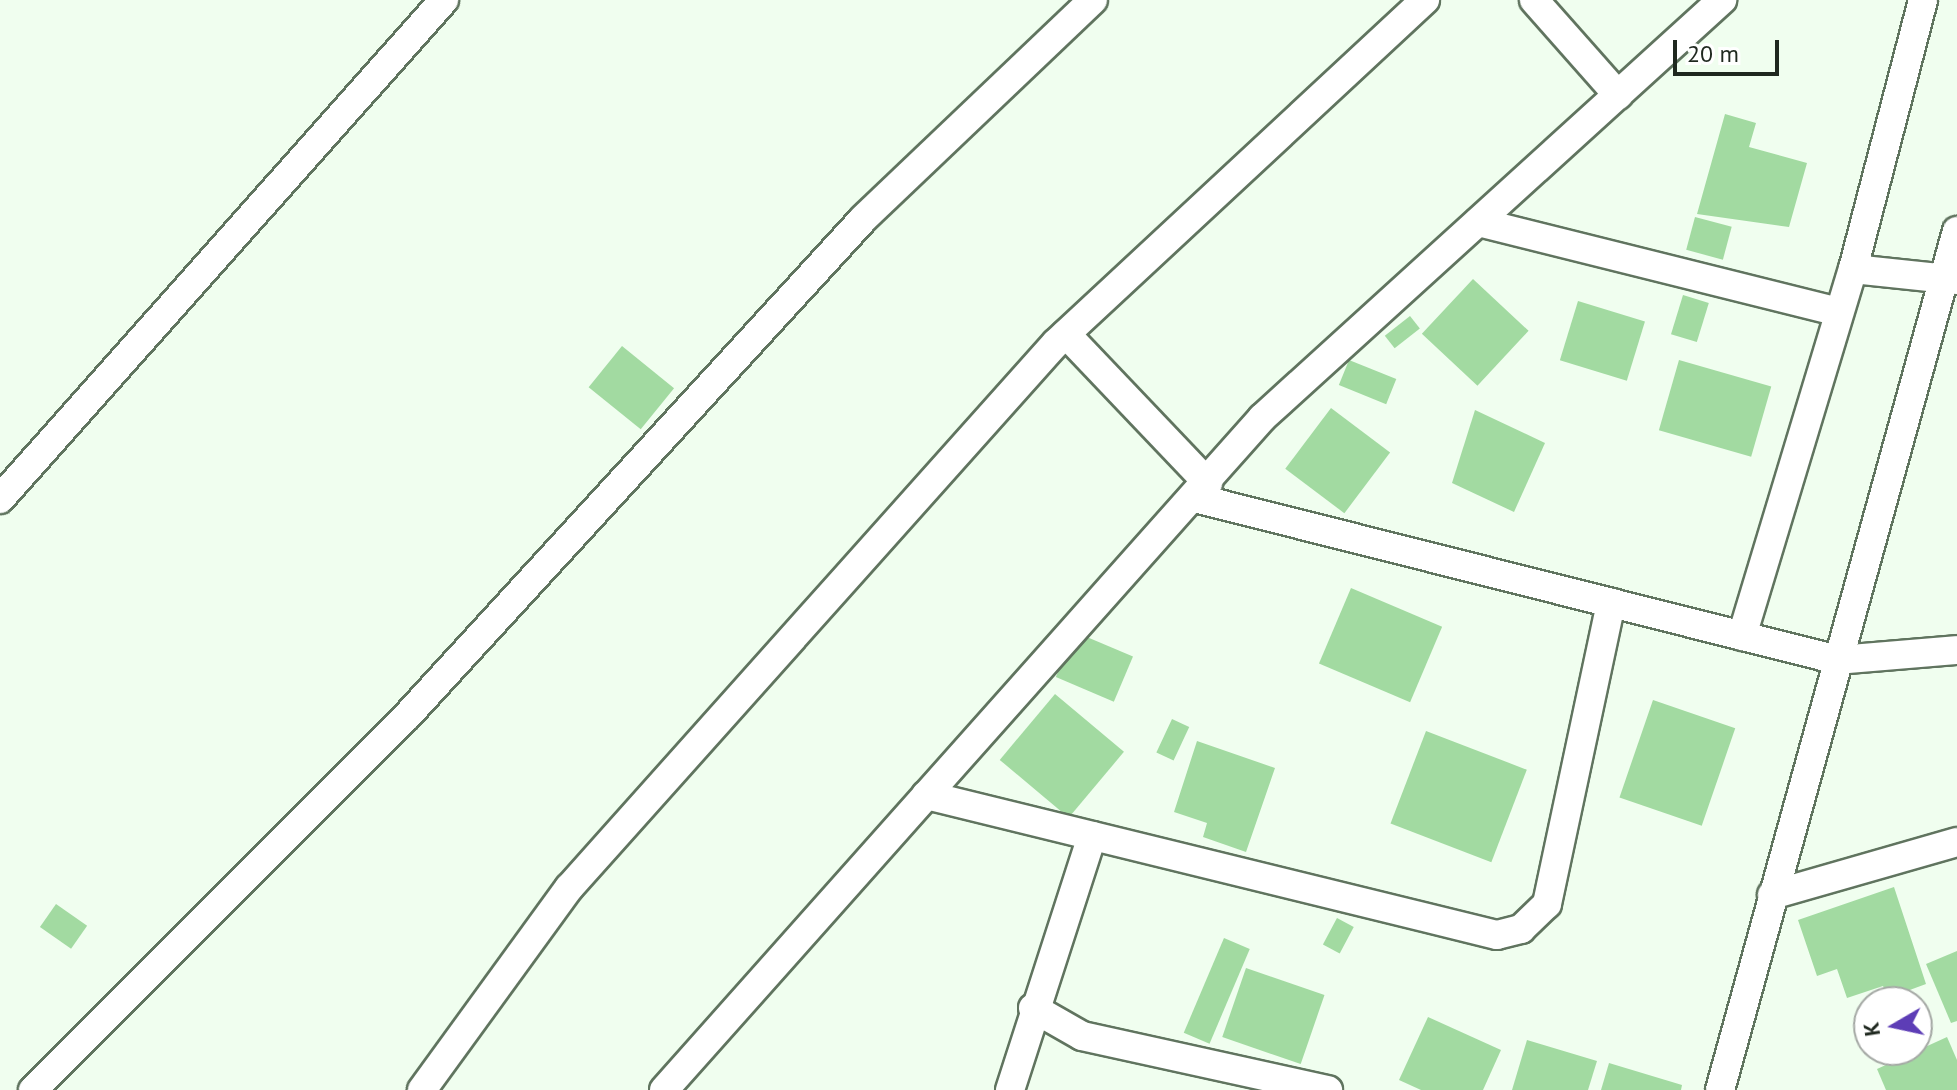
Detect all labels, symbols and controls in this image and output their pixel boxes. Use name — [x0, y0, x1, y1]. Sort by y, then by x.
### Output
scale bar — [1677, 24, 1783, 74]
text: 20 m — [1687, 38, 1739, 69]
north arrow — [1853, 986, 1933, 1066]
text: K — [1856, 1021, 1886, 1038]

